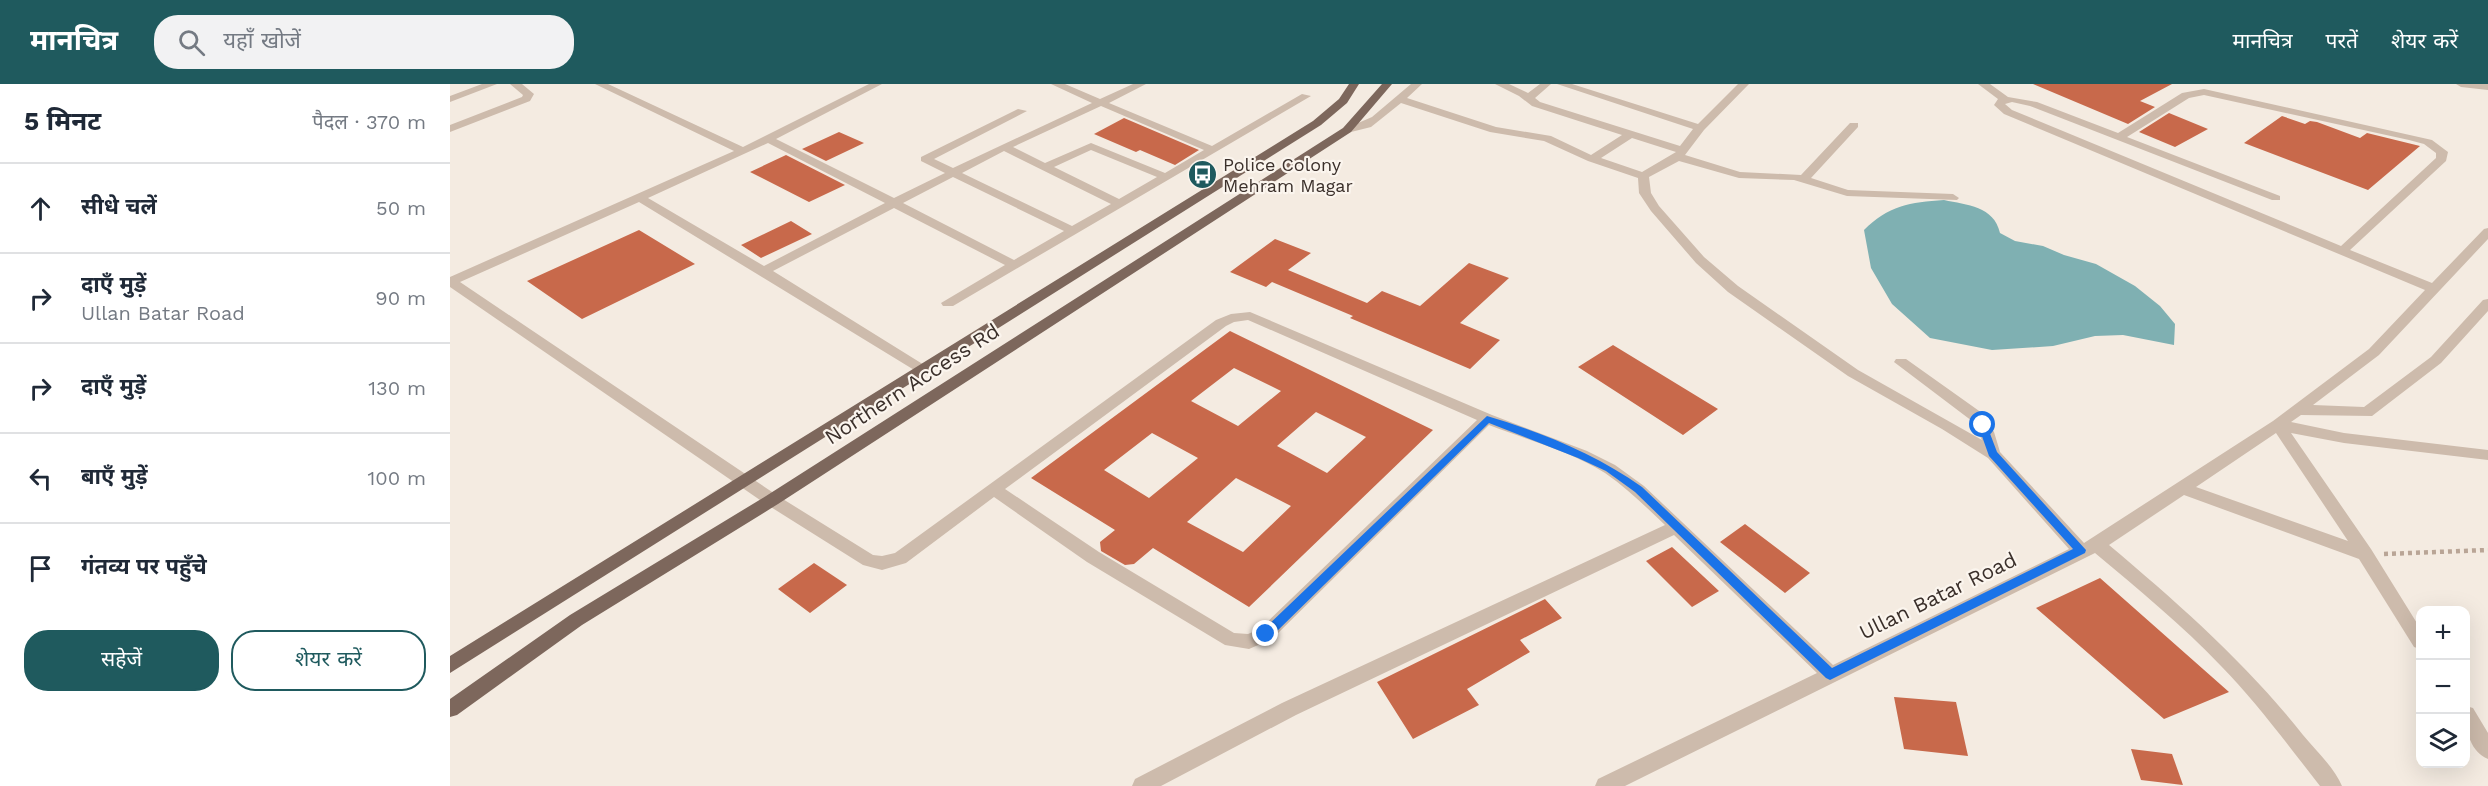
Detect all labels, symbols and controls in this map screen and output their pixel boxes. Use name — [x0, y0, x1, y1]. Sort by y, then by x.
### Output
search box — [154, 15, 574, 69]
text: मानचित्र — [30, 24, 118, 57]
icon: search — [175, 26, 208, 59]
text: यहाँ खोजें — [223, 28, 301, 53]
text: मानचित्र — [2233, 28, 2293, 53]
text: परतें — [2326, 28, 2358, 53]
text: शेयर करें — [2391, 28, 2458, 53]
text: 5 मिनट — [24, 106, 101, 136]
text: पैदल · 370 m — [312, 110, 426, 134]
place label: Police Colony Mehram Magar — [1223, 154, 1353, 196]
bus stop icon: Police Colony Mehram Magar — [1186, 159, 1218, 191]
icon: ahead — [24, 192, 57, 225]
text: सीधे चलें — [81, 194, 157, 219]
text: 50 m — [376, 196, 426, 220]
text: दाएँ मुड़ें — [81, 272, 146, 297]
icon: right — [24, 282, 57, 315]
text: 90 m — [375, 286, 426, 310]
text: Ullan Batar Road — [81, 301, 245, 325]
street label: Northern Access Rd — [820, 318, 1004, 449]
icon: right — [24, 372, 57, 405]
text: दाएँ मुड़ें — [81, 374, 146, 399]
text: 130 m — [368, 376, 426, 400]
route start — [1969, 411, 1995, 437]
icon: left — [24, 462, 57, 495]
text: बाएँ मुड़ें — [81, 464, 148, 489]
text: 100 m — [367, 466, 426, 490]
street label: Ullan Batar Road — [1855, 547, 2021, 644]
icon: arrive — [24, 552, 57, 585]
text: गंतव्य पर पहुँचे — [81, 554, 207, 579]
map controls — [2416, 606, 2470, 768]
button: + — [2416, 606, 2470, 660]
route end — [1252, 620, 1278, 646]
button: सहेजें — [24, 630, 219, 691]
button: शेयर करें — [231, 630, 426, 691]
button: − — [2416, 660, 2470, 714]
button: layers — [2416, 714, 2470, 768]

